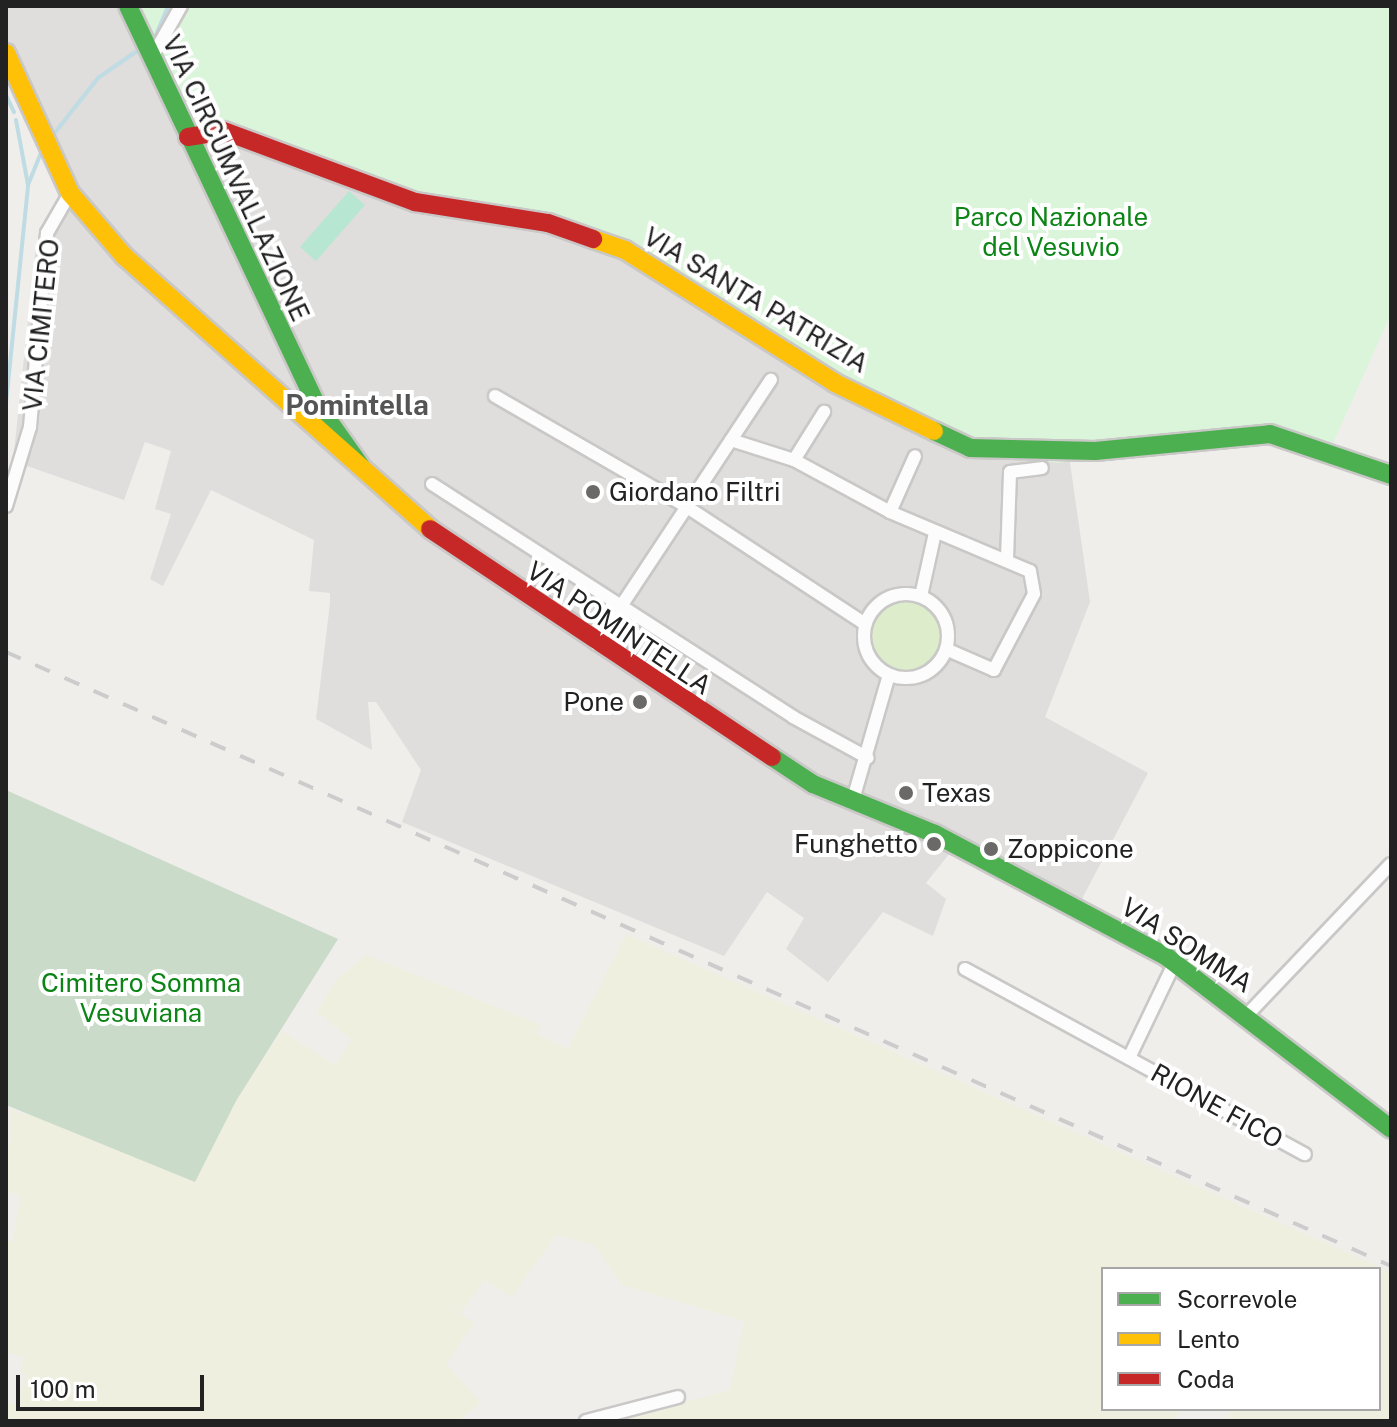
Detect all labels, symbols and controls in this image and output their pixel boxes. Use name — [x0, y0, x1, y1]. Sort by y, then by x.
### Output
street label: VIA CIRCUMVALLAZIONE — [156, 30, 316, 326]
park label: Parco Nazionale del Vesuvio — [954, 201, 1148, 262]
street label: VIA SANTA PATRIZIA — [638, 221, 874, 379]
street label: VIA CIMITERO — [16, 237, 66, 413]
district label: Pomintella — [285, 388, 429, 422]
place label: Giordano Filtri — [609, 476, 781, 508]
marker: Giordano Filtri — [584, 483, 602, 501]
street label: VIA POMINTELLA — [521, 555, 717, 701]
place label: Pone — [563, 686, 624, 718]
marker: Pone — [631, 693, 649, 711]
place label: Texas — [922, 777, 991, 809]
marker: Texas — [897, 784, 915, 802]
place label: Funghetto — [794, 828, 918, 860]
place label: Zoppicone — [1007, 833, 1134, 865]
marker: Funghetto — [925, 835, 943, 853]
marker: Zoppicone — [982, 840, 1000, 858]
street label: VIA SOMMA — [1115, 891, 1259, 999]
park label: Cimitero Somma Vesuviana — [41, 967, 241, 1028]
street label: RIONE FICO — [1146, 1057, 1288, 1155]
legend — [1101, 1267, 1381, 1411]
text: Scorrevole — [1177, 1285, 1297, 1313]
text: Lento — [1177, 1325, 1240, 1353]
scale bar — [20, 1359, 208, 1409]
text: Coda — [1177, 1365, 1235, 1393]
text: 100 m — [30, 1375, 96, 1403]

